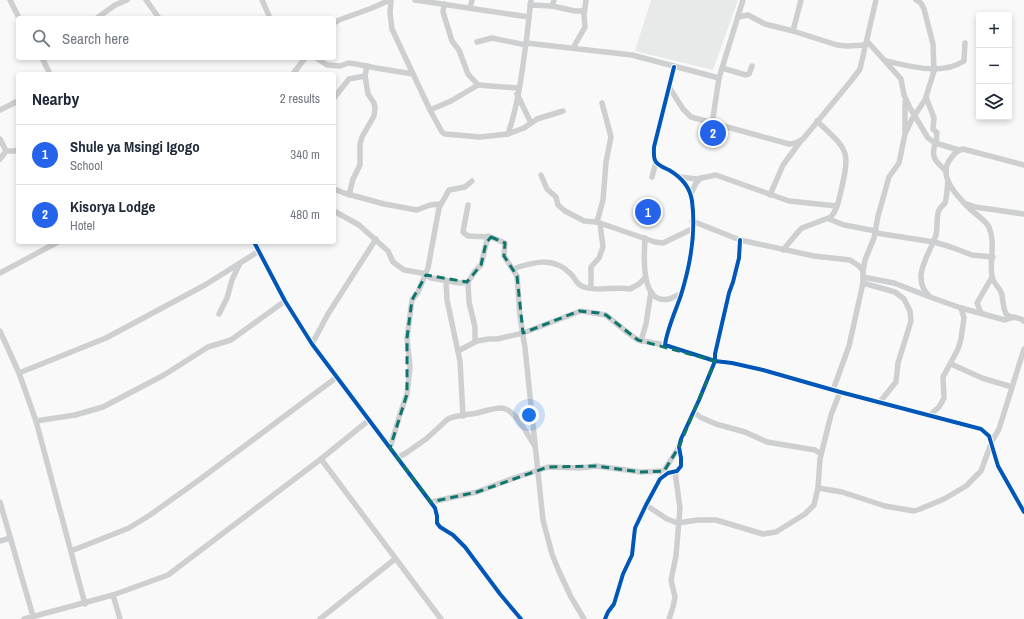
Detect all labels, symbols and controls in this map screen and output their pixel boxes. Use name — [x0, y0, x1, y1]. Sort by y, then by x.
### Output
map controls — [976, 12, 1012, 120]
button: + — [976, 12, 1012, 48]
search box — [16, 16, 336, 60]
icon: search — [30, 27, 52, 49]
text: Search here — [62, 28, 129, 49]
button: − — [976, 48, 1012, 84]
button: layers — [976, 84, 1012, 120]
text: Nearby — [32, 87, 79, 110]
text: 2 results — [280, 90, 320, 107]
pin: 2 — [700, 118, 726, 148]
text: Shule ya Msingi Igogo — [70, 136, 200, 157]
text: 1 — [42, 146, 48, 163]
text: 340 m — [290, 146, 320, 163]
text: School — [70, 157, 103, 174]
text: Kisorya Lodge — [70, 196, 155, 217]
pin: 1 — [635, 197, 661, 227]
text: 2 — [42, 206, 48, 223]
text: 480 m — [290, 206, 320, 223]
text: Hotel — [70, 217, 95, 234]
your location — [519, 405, 539, 425]

